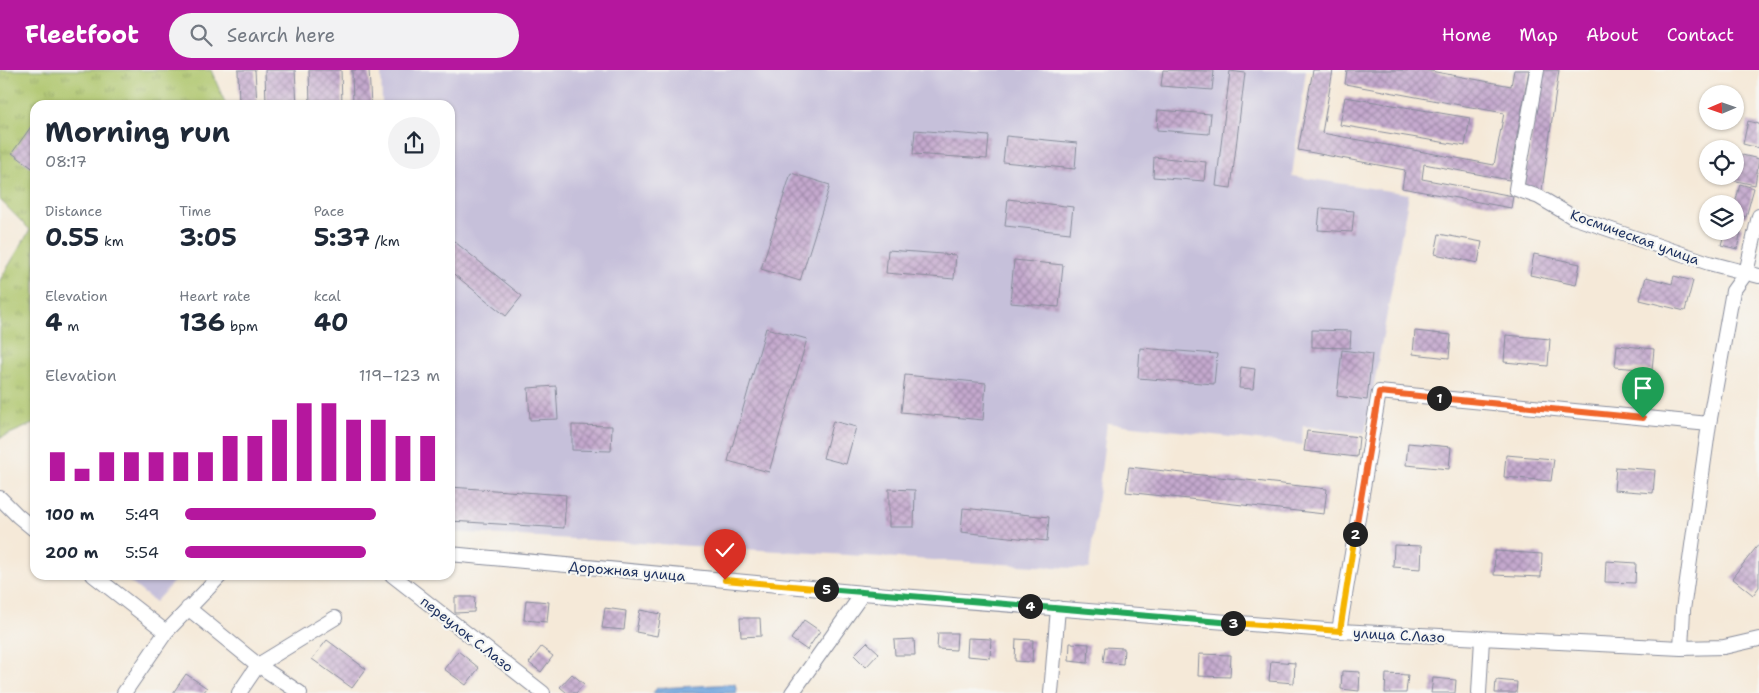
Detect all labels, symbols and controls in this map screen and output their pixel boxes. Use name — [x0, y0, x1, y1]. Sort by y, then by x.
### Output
search box — [169, 13, 519, 58]
text: Fleetfoot — [25, 19, 139, 51]
icon: search — [187, 21, 215, 49]
text: Search here — [227, 23, 335, 48]
text: Home — [1442, 23, 1491, 47]
text: Map — [1519, 23, 1558, 47]
text: About — [1586, 23, 1639, 47]
text: Contact — [1667, 23, 1734, 47]
north arrow — [1699, 85, 1744, 130]
map controls — [1699, 85, 1744, 240]
text: Morning run — [45, 113, 230, 151]
button: share — [388, 117, 440, 169]
button: locate — [1699, 140, 1744, 185]
text: 08:17 — [45, 151, 87, 172]
button: layers — [1699, 195, 1744, 240]
text: Distance — [45, 202, 102, 220]
text: Time — [179, 202, 211, 220]
text: Pace — [314, 202, 344, 220]
street label: Космическая улица — [1568, 205, 1702, 269]
text: 0.55 — [45, 220, 99, 254]
text: 3:05 — [179, 220, 237, 254]
text: 5:37 — [314, 220, 370, 254]
text: km — [99, 232, 124, 250]
text: /km — [370, 232, 400, 250]
text: Elevation — [45, 287, 108, 305]
text: Heart rate — [179, 287, 251, 305]
text: kcal — [314, 287, 341, 305]
text: 4 — [45, 305, 63, 339]
text: 136 — [179, 305, 225, 339]
text: 40 — [314, 305, 349, 339]
text: m — [63, 317, 79, 335]
text: bpm — [225, 317, 258, 335]
text: Elevation — [45, 365, 117, 386]
text: 119–123 m — [359, 365, 440, 386]
pin — [1622, 367, 1664, 418]
icon: arrive — [1629, 374, 1657, 402]
pin: 1 — [1426, 386, 1452, 410]
text: 1 — [1436, 389, 1443, 407]
text: 100 m — [45, 504, 94, 525]
text: 5:49 — [125, 504, 159, 525]
pin: 2 — [1342, 522, 1368, 546]
text: 2 — [1351, 525, 1360, 543]
pin — [704, 529, 746, 580]
icon: check — [711, 536, 739, 564]
text: 200 m — [45, 542, 98, 563]
text: 5:54 — [125, 542, 159, 563]
street label: Дорожная улица — [568, 557, 686, 585]
pin: 5 — [814, 576, 838, 602]
text: 5 — [822, 580, 831, 598]
street label: переулок С.Лазо — [417, 592, 517, 676]
pin: 4 — [1018, 594, 1042, 618]
text: 4 — [1026, 597, 1035, 615]
pin: 3 — [1220, 610, 1246, 636]
text: 3 — [1229, 614, 1238, 632]
street label: улица С.Лазо — [1353, 624, 1445, 646]

